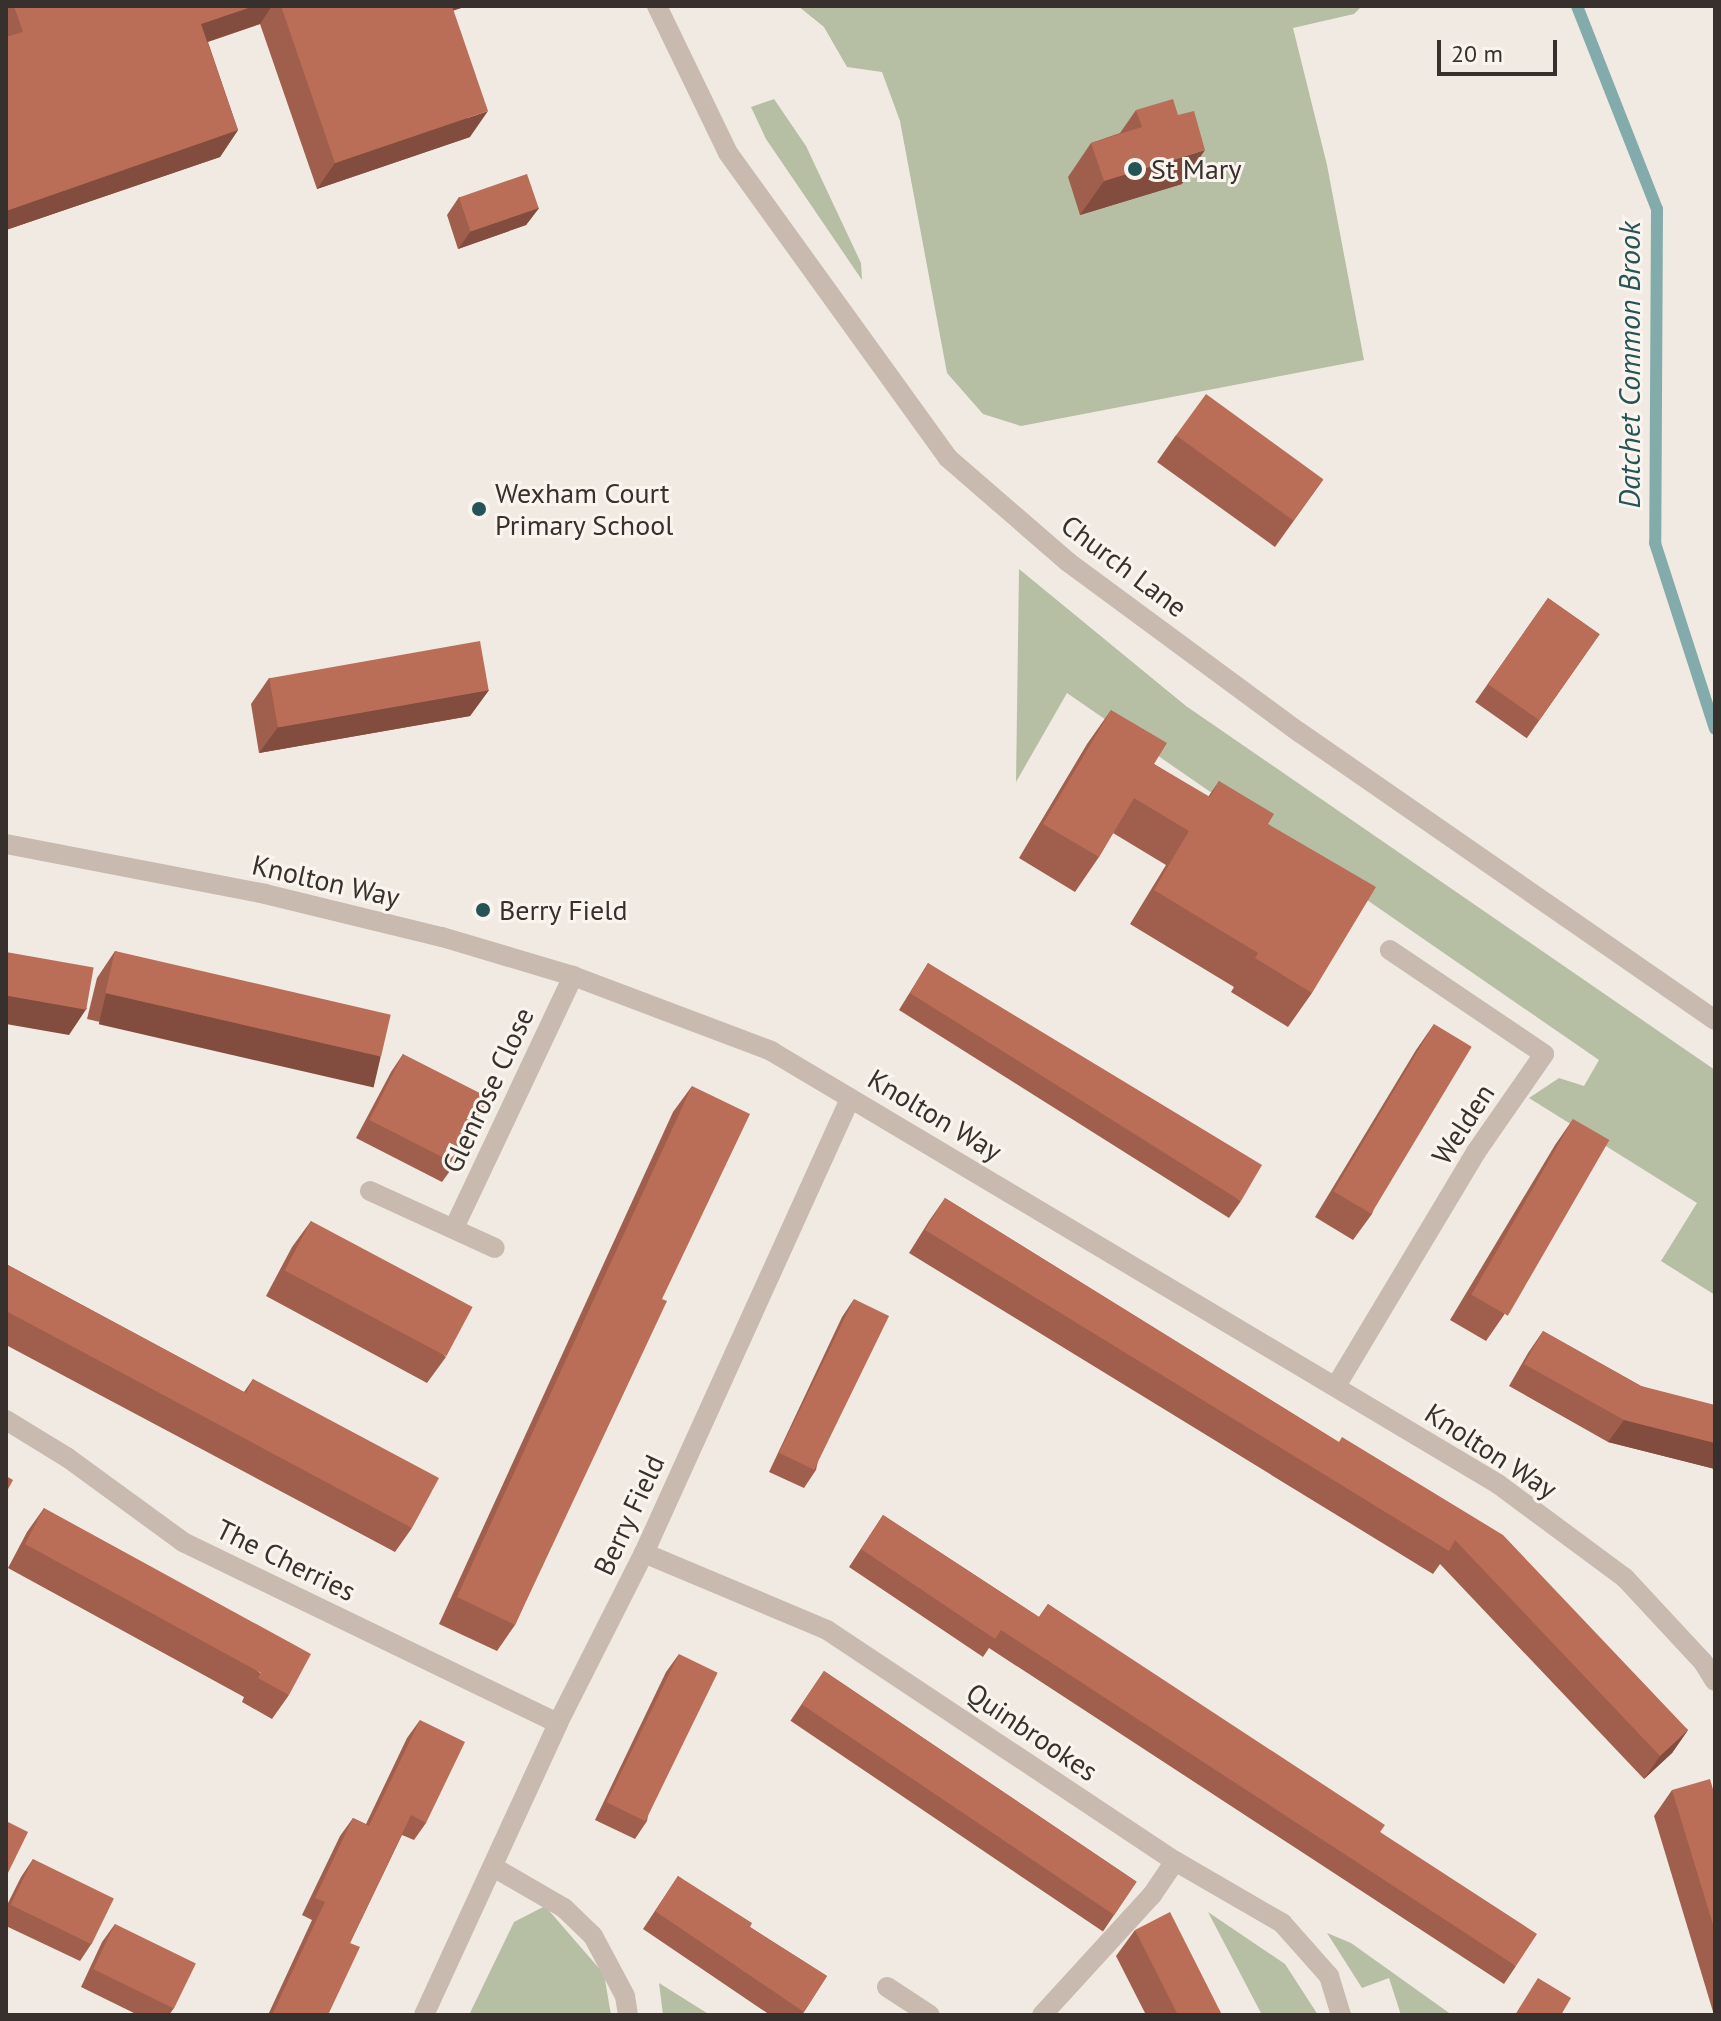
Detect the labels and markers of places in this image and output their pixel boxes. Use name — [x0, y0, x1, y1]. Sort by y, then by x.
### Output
place label: St Mary — [1151, 152, 1241, 186]
marker: St Mary — [1126, 160, 1144, 178]
place label: Wexham Court Primary School — [495, 476, 674, 542]
marker: Wexham Court Primary School — [470, 500, 488, 518]
place label: Berry Field — [499, 893, 629, 927]
marker: Berry Field — [474, 901, 492, 919]

